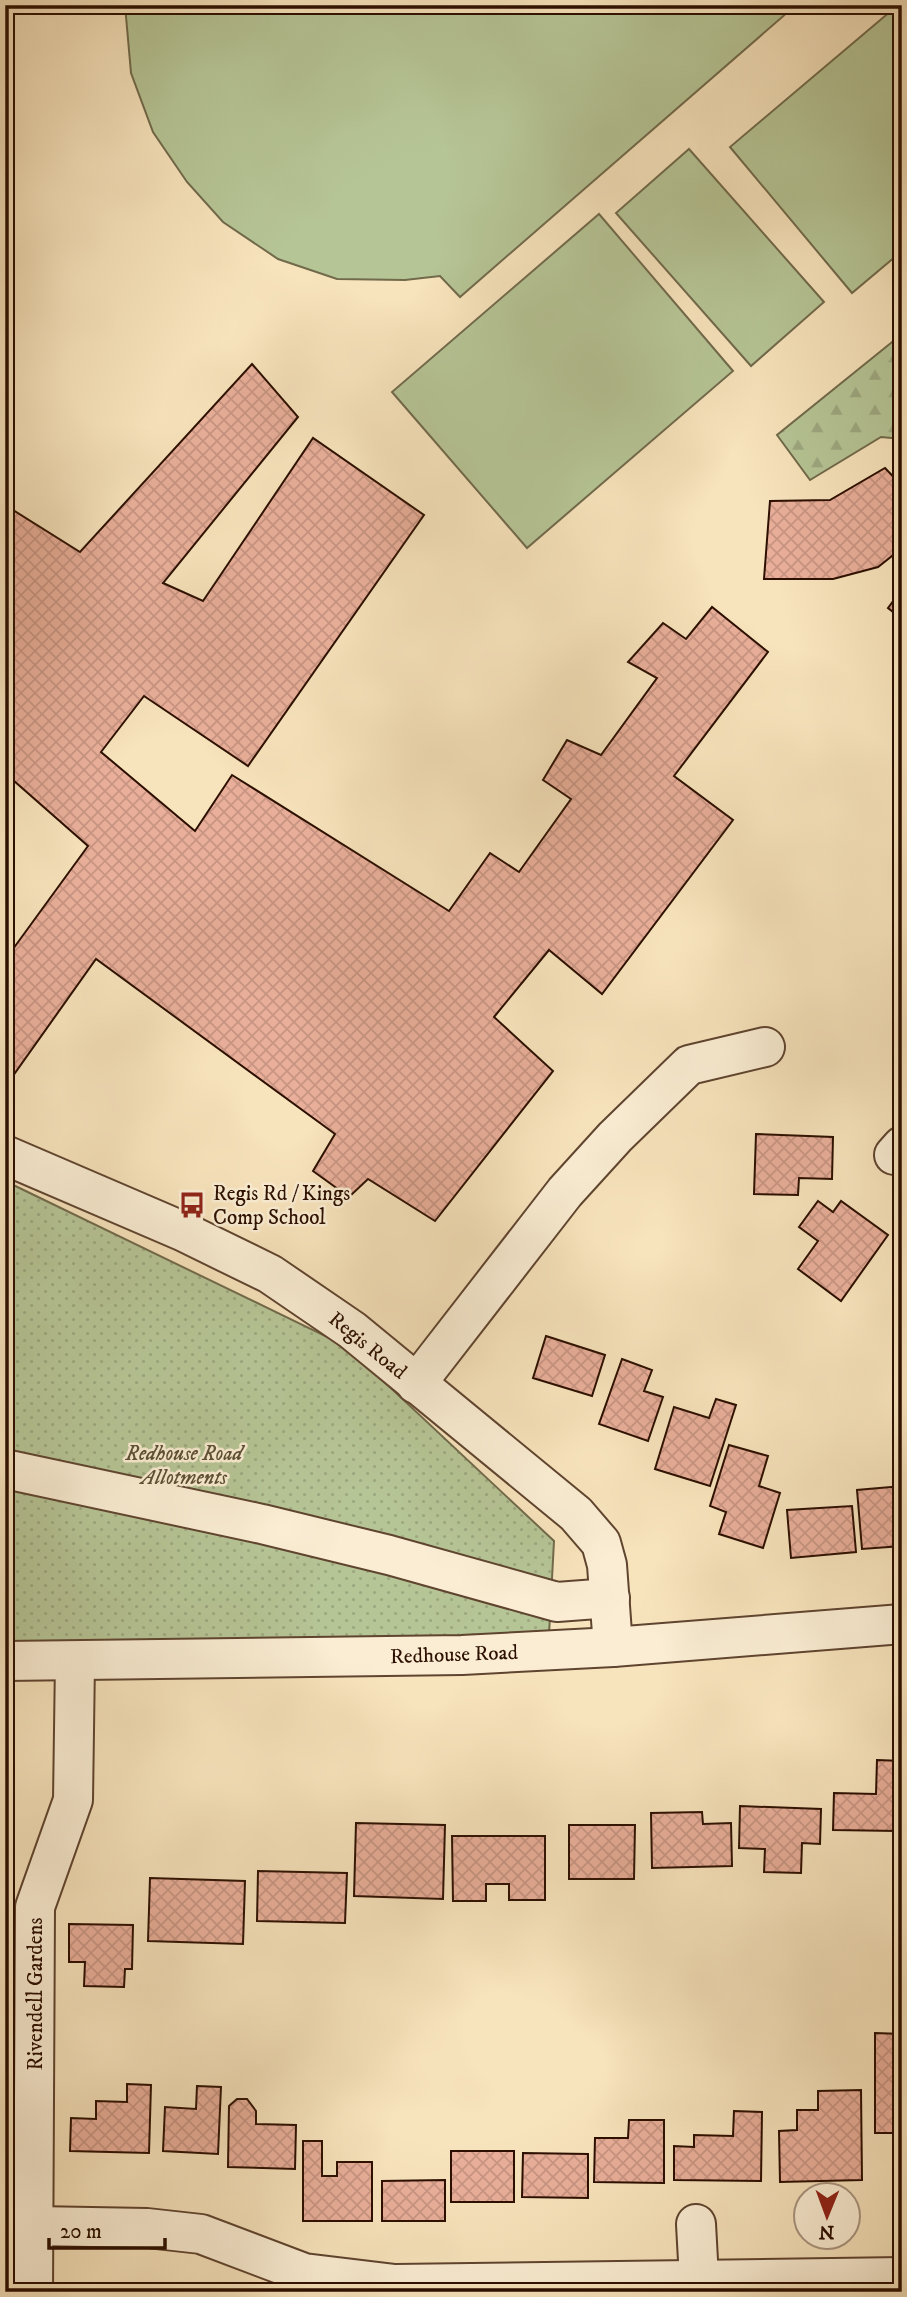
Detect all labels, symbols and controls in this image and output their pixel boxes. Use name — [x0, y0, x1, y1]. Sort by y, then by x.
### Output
place label: Regis Rd / Kings Comp School — [213, 1181, 350, 1231]
bus stop icon: Regis Rd / Kings Comp School — [177, 1190, 207, 1220]
street label: Regis Road — [323, 1306, 412, 1386]
park label: Redhouse Road Allotments — [125, 1441, 246, 1491]
street label: Redhouse Road — [390, 1640, 519, 1670]
street label: Rivendell Gardens — [23, 1918, 49, 2070]
north arrow — [792, 2182, 862, 2252]
scale bar — [49, 2206, 164, 2250]
text: 20 m — [60, 2219, 102, 2245]
text: N — [818, 2220, 835, 2243]

